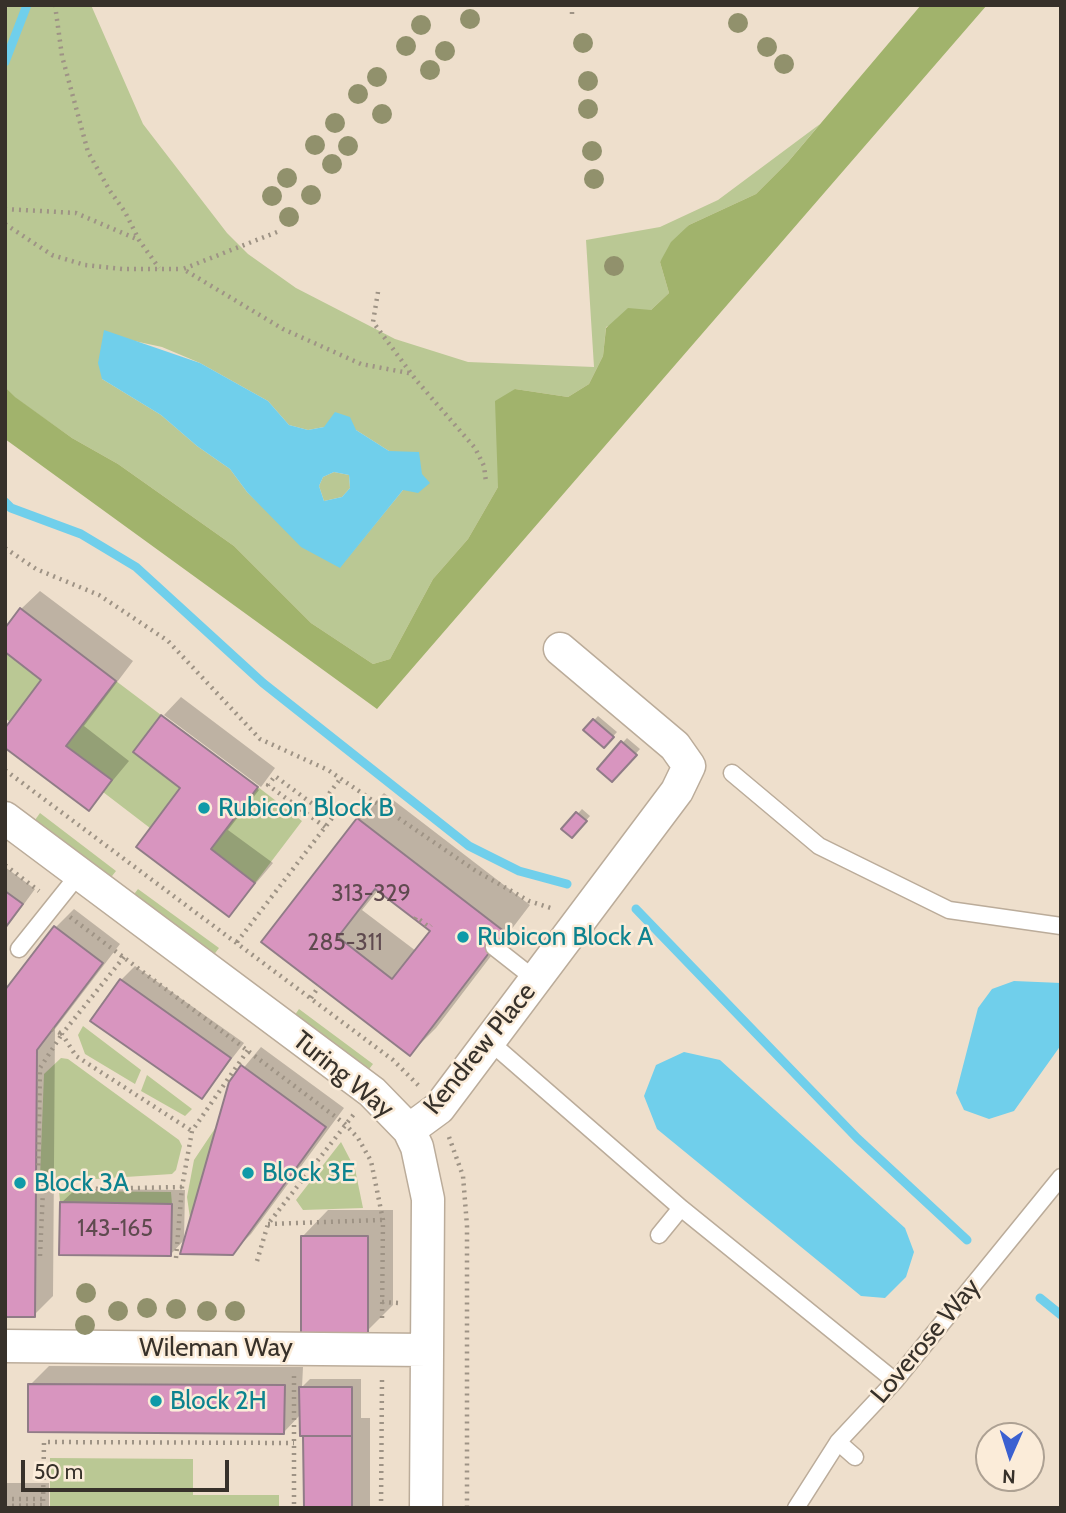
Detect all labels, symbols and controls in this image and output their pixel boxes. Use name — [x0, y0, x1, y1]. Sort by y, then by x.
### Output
place label: Rubicon Block B — [218, 792, 394, 824]
marker: Rubicon Block B — [196, 800, 212, 816]
house number: 313-329 — [331, 880, 411, 908]
place label: Rubicon Block A — [477, 921, 653, 953]
house number: 285-311 — [307, 929, 383, 957]
marker: Rubicon Block A — [455, 929, 471, 945]
street label: Kendrew Place — [417, 977, 543, 1121]
street label: Turing Way — [286, 1025, 400, 1125]
place label: Block 3E — [262, 1157, 355, 1189]
marker: Block 3E — [240, 1165, 256, 1181]
place label: Block 3A — [34, 1167, 129, 1199]
marker: Block 3A — [12, 1175, 28, 1191]
house number: 143-165 — [77, 1215, 153, 1243]
street label: Loverose Way — [865, 1272, 987, 1410]
street label: Wileman Way — [139, 1332, 293, 1364]
place label: Block 2H — [170, 1385, 267, 1417]
marker: Block 2H — [148, 1393, 164, 1409]
north arrow — [975, 1422, 1045, 1492]
scale bar — [24, 1446, 233, 1490]
text: 50 m — [34, 1459, 83, 1484]
text: N — [1002, 1465, 1016, 1488]

